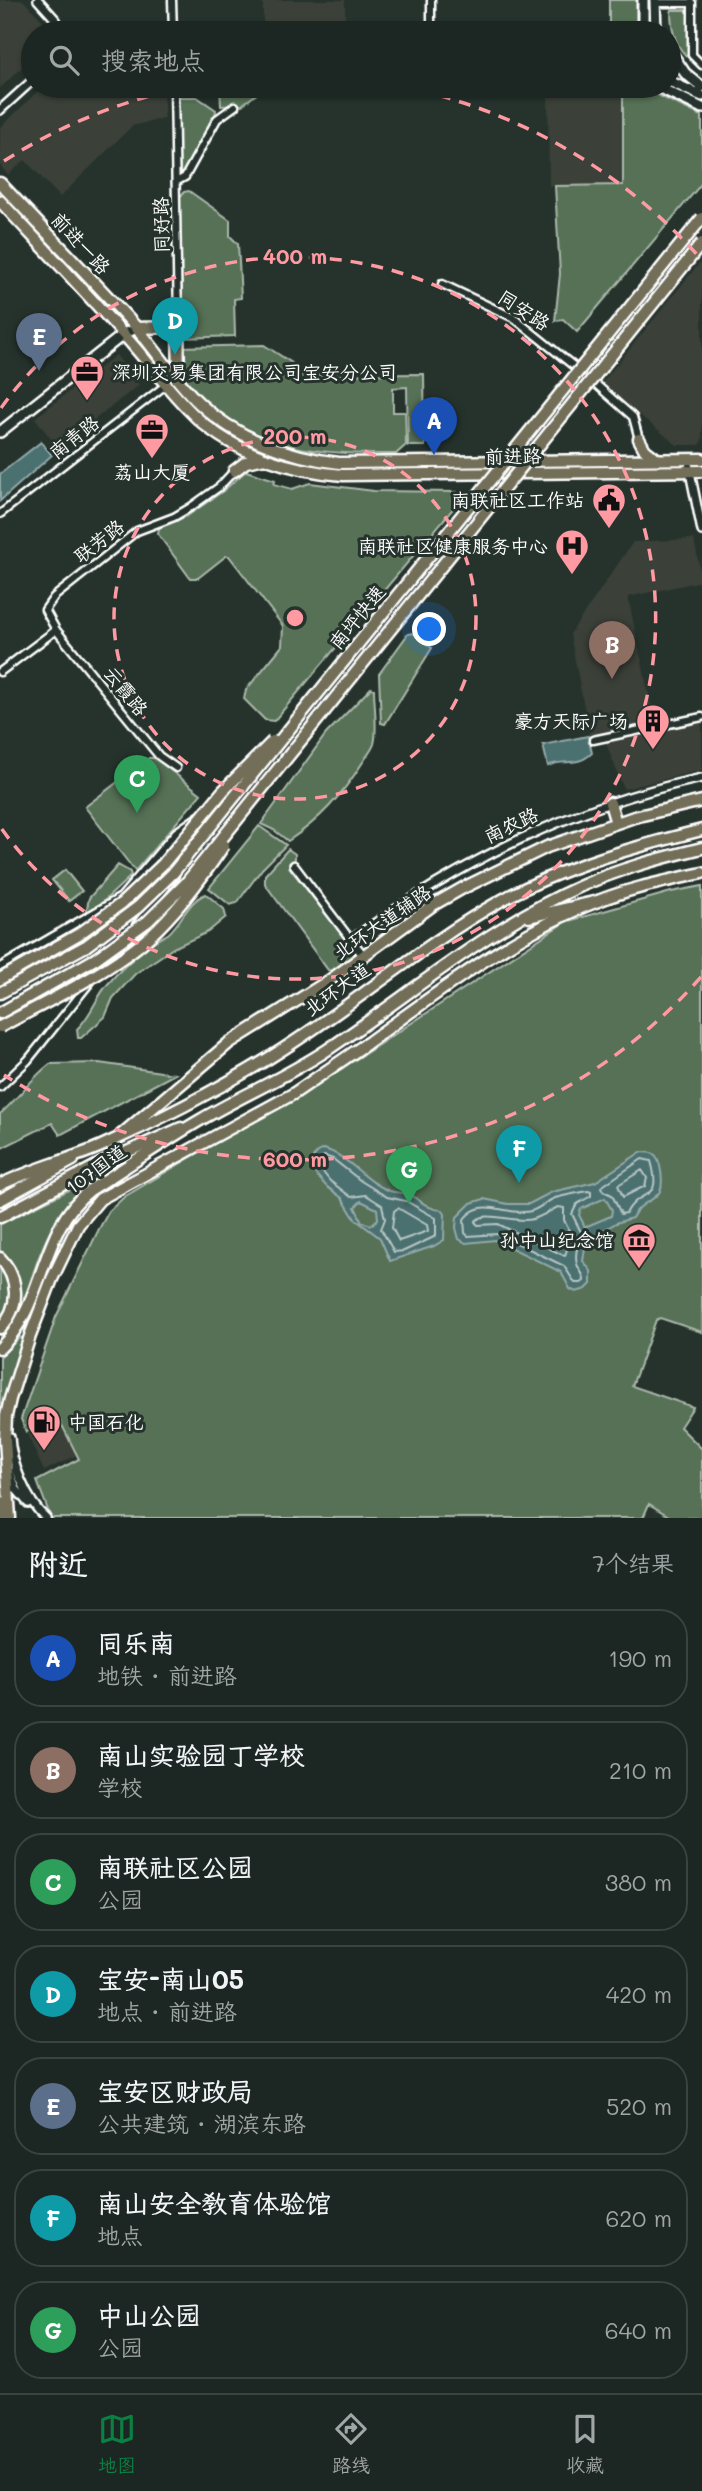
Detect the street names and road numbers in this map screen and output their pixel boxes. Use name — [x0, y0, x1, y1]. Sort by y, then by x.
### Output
street label: 同好路 — [148, 196, 173, 254]
street label: 前进一路 — [46, 206, 116, 279]
street label: 同安路 — [494, 284, 555, 336]
street label: 南青路 — [44, 409, 104, 464]
street label: 前进路 — [484, 443, 542, 468]
street label: 联芳路 — [69, 513, 129, 568]
street label: 南坪快速 — [323, 579, 390, 654]
street label: 云霞路 — [99, 661, 154, 721]
street label: 南农路 — [480, 801, 542, 848]
street label: 北环大道辅路 — [328, 879, 436, 965]
street label: 北环大道 — [299, 956, 375, 1021]
street label: 107国道 — [61, 1138, 131, 1199]

